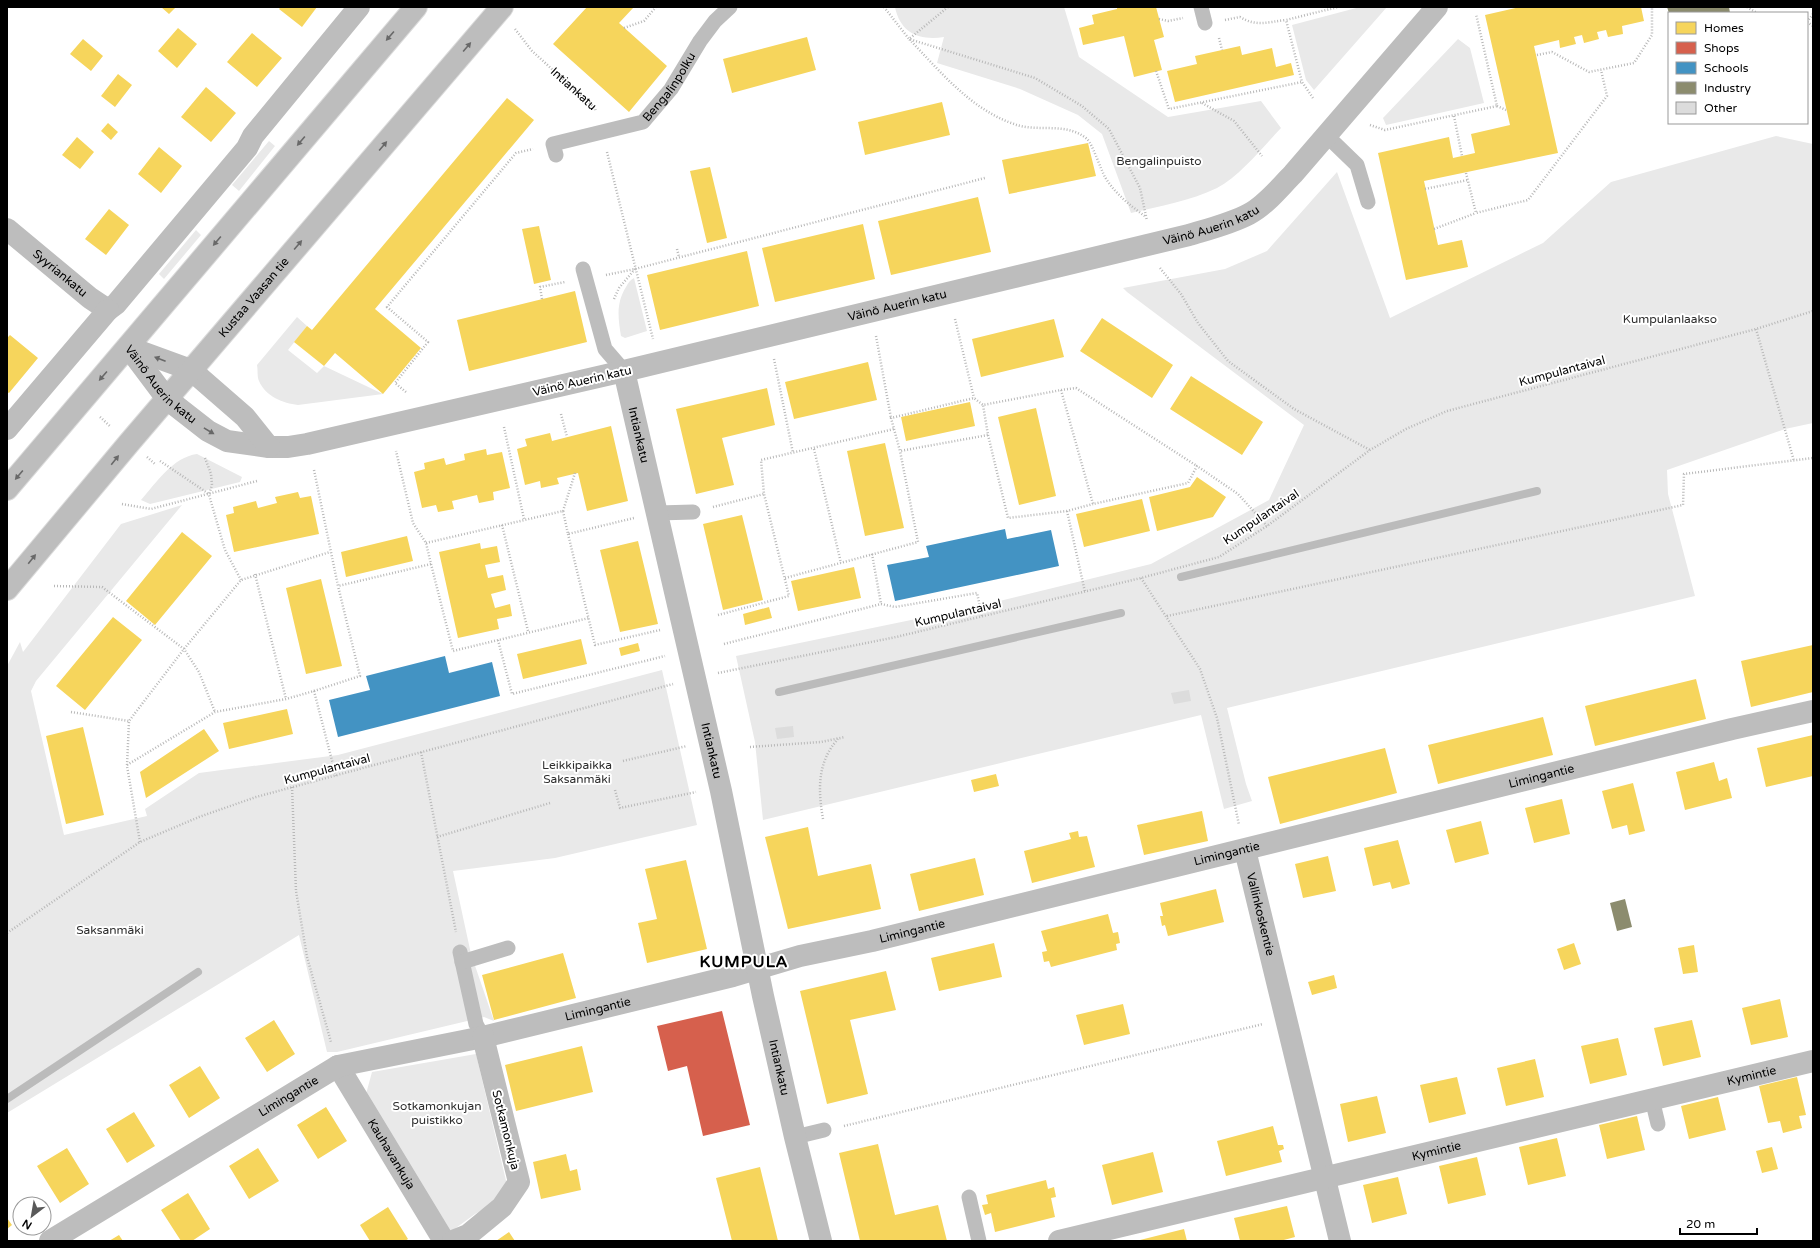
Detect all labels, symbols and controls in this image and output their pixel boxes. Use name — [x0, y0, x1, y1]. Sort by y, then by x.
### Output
legend — [1668, 12, 1808, 124]
text: Homes — [1704, 21, 1744, 35]
one-way arrow — [386, 31, 395, 42]
one-way arrow — [462, 41, 471, 52]
text: Shops — [1704, 41, 1739, 55]
street label: Bengalinpolku — [640, 50, 698, 124]
text: Schools — [1704, 61, 1749, 75]
street label: Intiankatu — [548, 64, 600, 113]
text: Industry — [1704, 81, 1751, 95]
text: Other — [1704, 101, 1737, 115]
one-way arrow — [297, 136, 306, 147]
one-way arrow — [378, 140, 387, 151]
park label: Bengalinpuisto — [1116, 154, 1202, 168]
street label: Väinö Auerin katu — [1161, 203, 1262, 248]
one-way arrow — [213, 235, 222, 246]
one-way arrow — [294, 239, 303, 250]
street label: Syyriankatu — [30, 246, 90, 300]
street label: Kustaa Vaasan tie — [216, 254, 292, 340]
street label: Väinö Auerin katu — [846, 287, 948, 324]
park label: Kumpulanlaakso — [1623, 312, 1717, 326]
street label: Väinö Auerin katu — [122, 342, 199, 426]
street label: Kumpulantaival — [1517, 353, 1607, 389]
one-way arrow — [153, 355, 165, 361]
street label: Väinö Auerin katu — [531, 363, 633, 399]
one-way arrow — [98, 371, 107, 381]
street label: Intiankatu — [626, 405, 652, 464]
one-way arrow — [203, 428, 215, 435]
one-way arrow — [111, 454, 120, 465]
one-way arrow — [14, 470, 23, 481]
street label: Kumpulantaival — [1220, 486, 1302, 548]
one-way arrow — [27, 554, 36, 564]
street label: Kumpulantaival — [913, 596, 1003, 630]
street label: Intiankatu — [698, 721, 725, 780]
street label: Kumpulantaival — [282, 751, 372, 787]
park label: Leikkipaikka Saksanmäki — [542, 758, 612, 786]
street label: Limingantie — [1507, 761, 1576, 791]
street label: Limingantie — [1192, 839, 1261, 868]
street label: Vallinkoskentie — [1244, 871, 1277, 957]
street label: Limingantie — [878, 916, 947, 946]
park label: Saksanmäki — [76, 923, 144, 937]
district label: KUMPULA — [699, 952, 789, 972]
street label: Limingantie — [563, 994, 632, 1024]
street label: Intiankatu — [766, 1038, 792, 1097]
street label: Kymintie — [1726, 1063, 1778, 1088]
street label: Limingantie — [256, 1073, 321, 1120]
street label: Sotkamonkuja — [489, 1089, 523, 1171]
park label: Sotkamonkujan puistikko — [393, 1099, 481, 1127]
street label: Kauhavankuja — [365, 1116, 418, 1192]
street label: Kymintie — [1410, 1138, 1463, 1164]
north arrow — [12, 1196, 52, 1236]
scale bar — [1680, 1210, 1757, 1236]
text: N — [20, 1216, 34, 1232]
text: 20 m — [1686, 1217, 1715, 1231]

